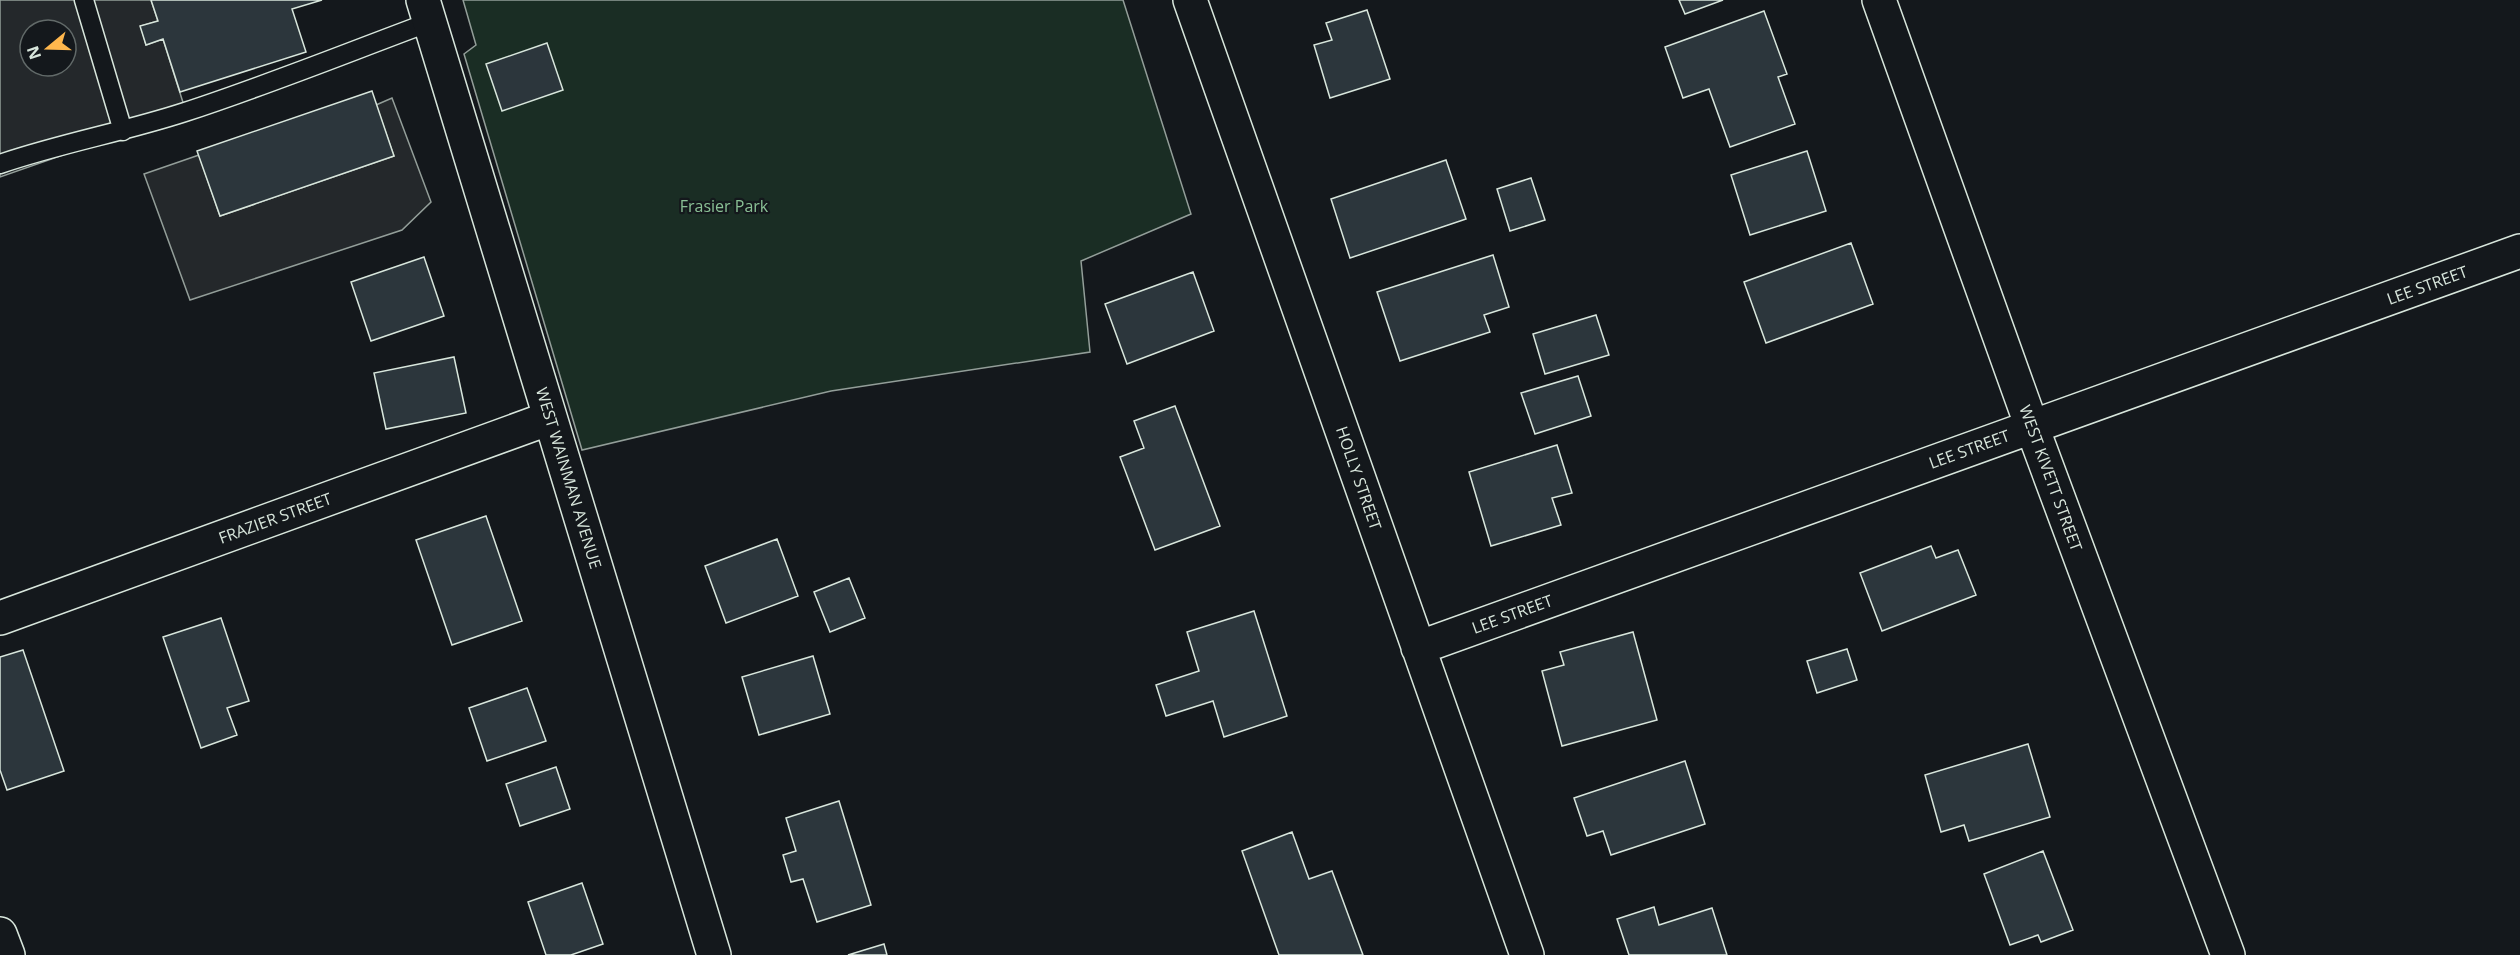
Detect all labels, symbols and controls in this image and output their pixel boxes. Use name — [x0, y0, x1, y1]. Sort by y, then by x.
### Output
north arrow — [18, 18, 78, 78]
text: N — [21, 43, 46, 63]
park label: Frasier Park — [680, 195, 769, 217]
street label: LEE STREET — [2384, 260, 2471, 310]
street label: WEST WAINMAN AVENUE — [531, 385, 607, 571]
street label: WEST KIVETT STREET — [2014, 402, 2088, 554]
street label: HOLLY STREET — [1331, 423, 1387, 533]
street label: LEE STREET — [1926, 424, 2013, 474]
street label: FRAZIER STREET — [215, 487, 335, 549]
street label: LEE STREET — [1469, 589, 1556, 639]

